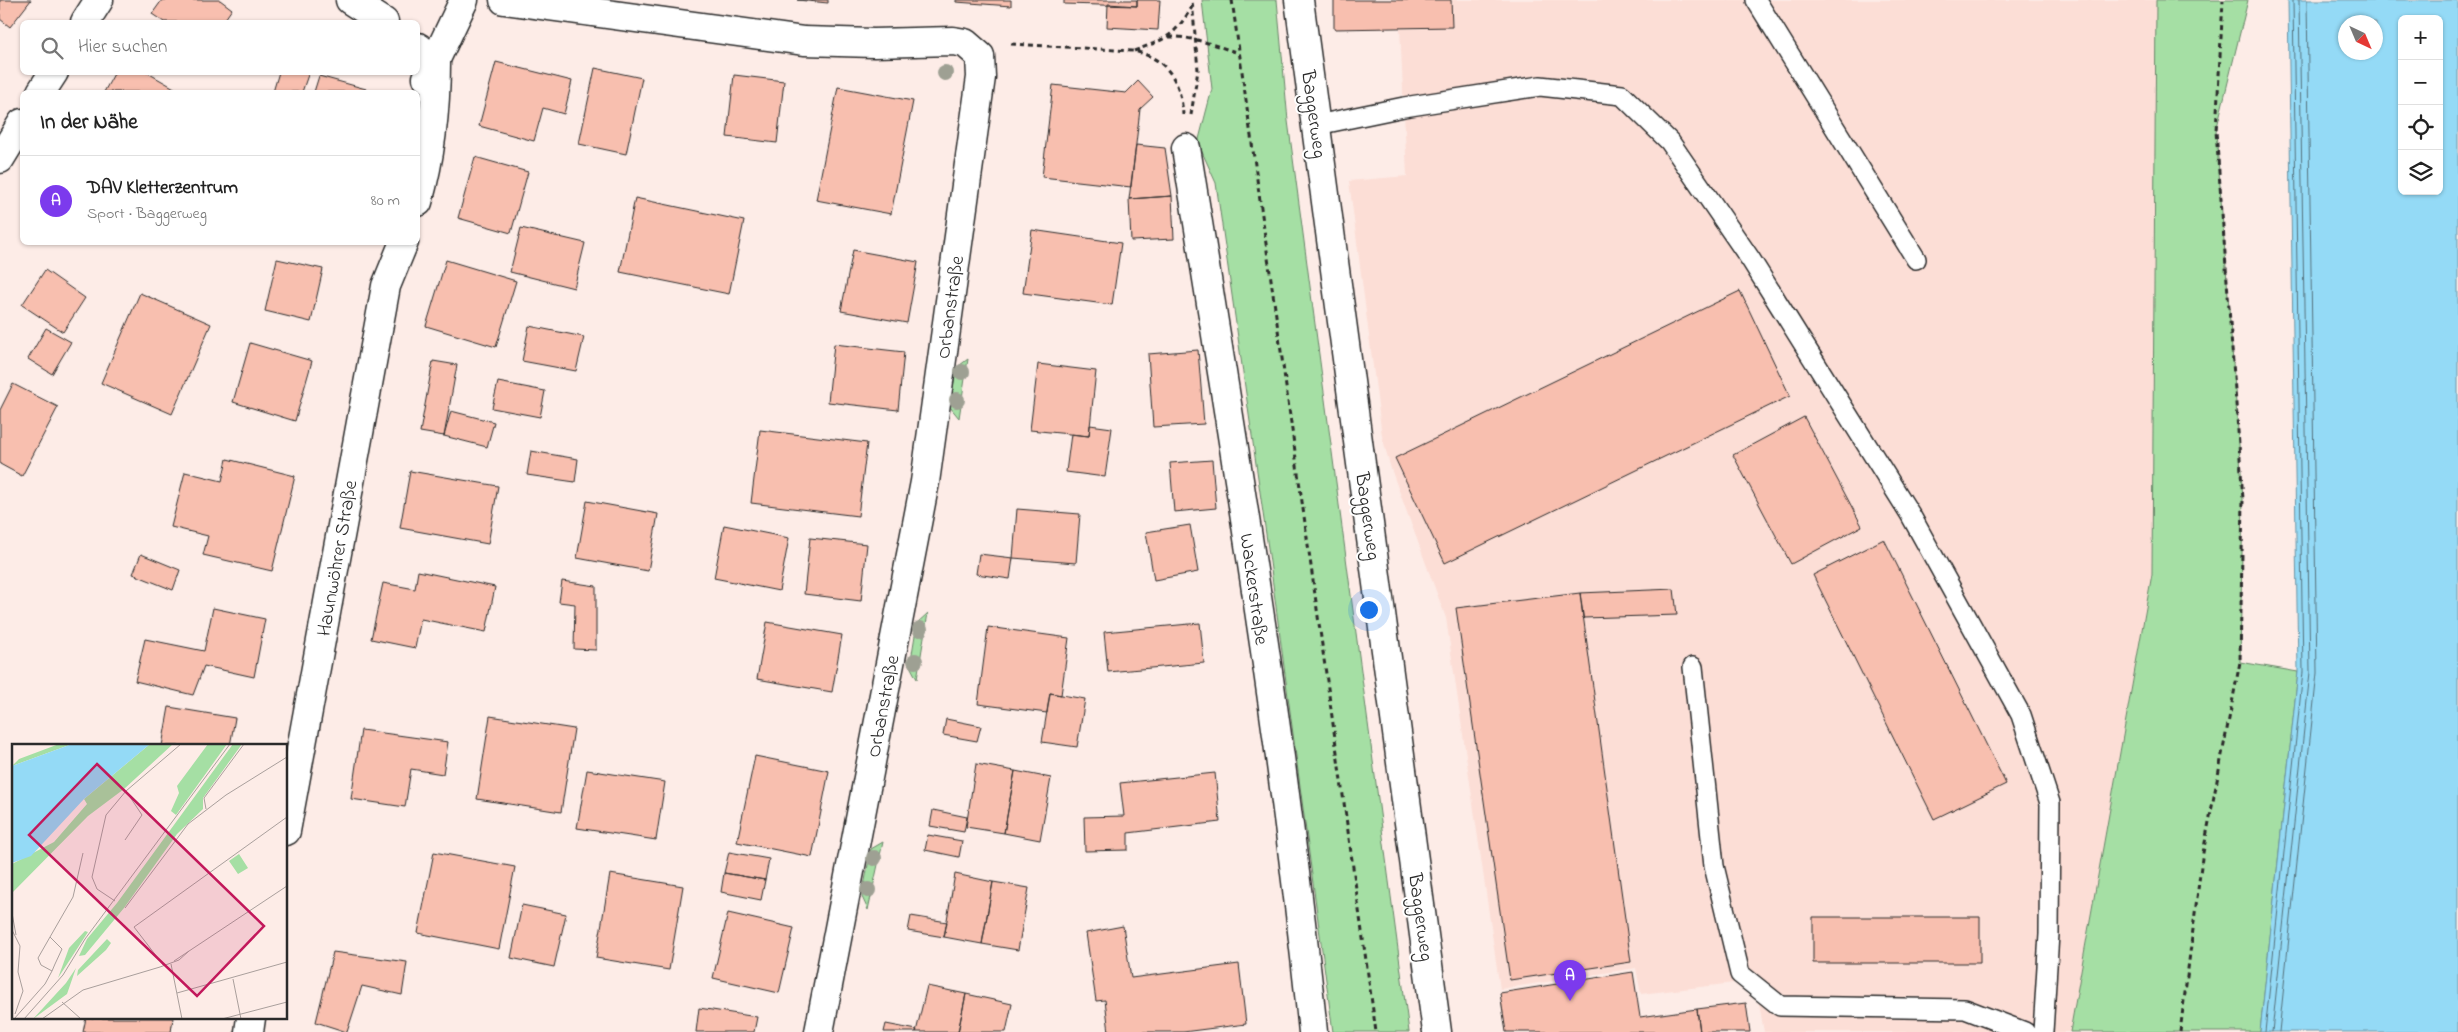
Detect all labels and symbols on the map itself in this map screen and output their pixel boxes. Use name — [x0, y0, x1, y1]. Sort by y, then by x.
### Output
north arrow — [2338, 15, 2383, 60]
street label: Baggerweg — [1291, 68, 1333, 160]
street label: Orbanstraße — [930, 254, 973, 361]
street label: Baggerweg — [1345, 470, 1387, 562]
street label: Haunwöhrer Straße — [310, 478, 366, 639]
street label: Wackerstraße — [1230, 532, 1275, 647]
your location — [1356, 597, 1382, 623]
street label: Orbanstraße — [860, 653, 909, 760]
inset map — [12, 744, 288, 1020]
street label: Baggerweg — [1398, 871, 1440, 963]
pin: A — [1554, 960, 1586, 1001]

